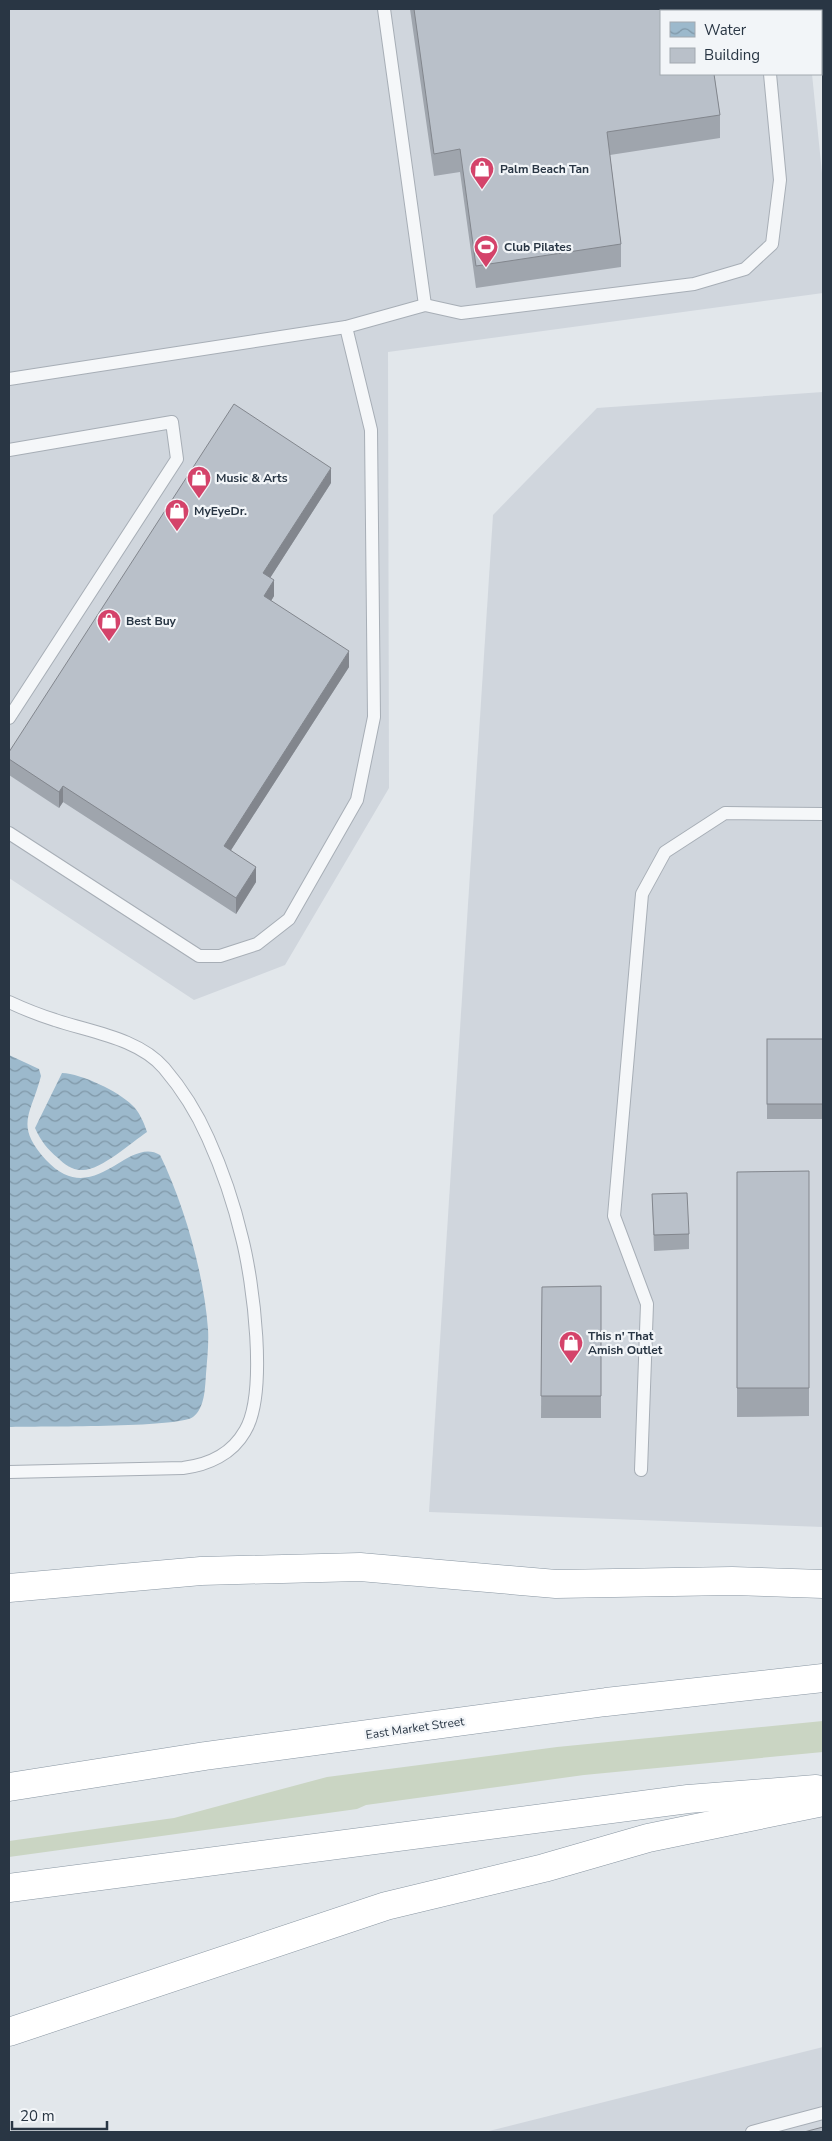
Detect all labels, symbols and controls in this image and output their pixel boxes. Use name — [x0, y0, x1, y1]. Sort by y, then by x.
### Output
legend — [660, 10, 822, 75]
text: Water — [704, 20, 747, 40]
text: Building — [704, 45, 760, 65]
shop icon: Palm Beach Tan — [469, 156, 495, 190]
place label: Palm Beach Tan — [500, 161, 589, 177]
sports icon: Club Pilates — [473, 234, 499, 268]
place label: Club Pilates — [504, 239, 572, 255]
shop icon: Music & Arts — [186, 465, 212, 499]
place label: Music & Arts — [216, 470, 288, 486]
shop icon: MyEyeDr. — [164, 498, 190, 532]
place label: MyEyeDr. — [194, 503, 247, 519]
shop icon: Best Buy — [96, 608, 122, 642]
place label: Best Buy — [126, 613, 177, 629]
place label: This n' That Amish Outlet — [588, 1328, 663, 1358]
shop icon: This n' That Amish Outlet — [558, 1330, 584, 1364]
street label: East Market Street — [365, 1713, 466, 1743]
scale bar — [12, 2098, 108, 2130]
text: 20 m — [20, 2106, 55, 2126]

